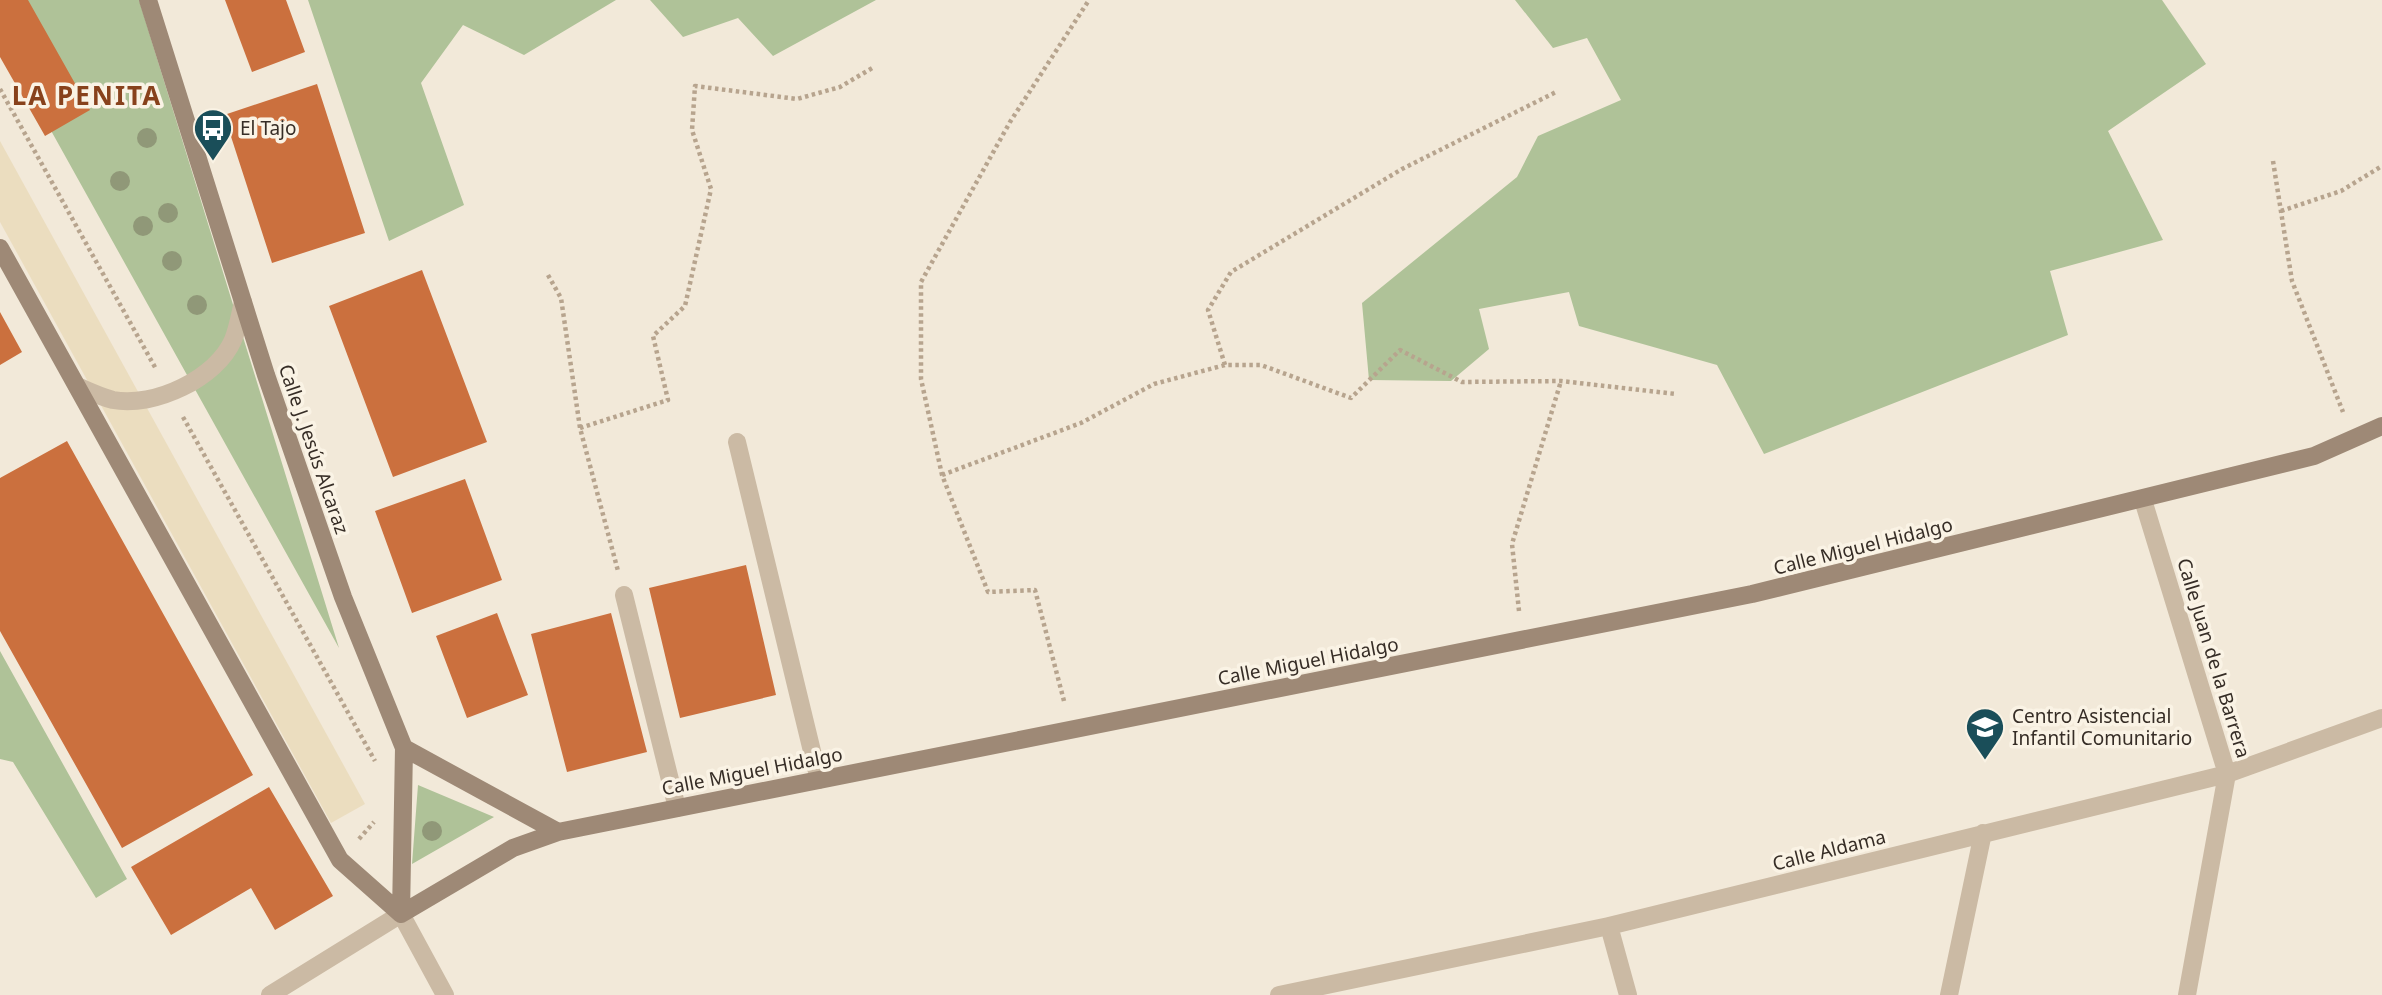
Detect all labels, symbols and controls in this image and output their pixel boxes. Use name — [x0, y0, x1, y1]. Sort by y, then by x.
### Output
district label: LA PENITA — [12, 77, 162, 113]
bus stop icon: El Tajo — [192, 107, 234, 162]
place label: El Tajo — [240, 115, 297, 141]
street label: Calle J. Jesús Alcaraz — [273, 361, 355, 537]
street label: Calle Miguel Hidalgo — [1771, 511, 1955, 581]
street label: Calle Juan de la Barrera — [2171, 555, 2257, 761]
street label: Calle Miguel Hidalgo — [1215, 631, 1401, 691]
place label: Centro Asistencial Infantil Comunitario — [2012, 703, 2192, 751]
school or university icon: Centro Asistencial Infantil Comunitario — [1964, 706, 2006, 761]
street label: Calle Miguel Hidalgo — [659, 741, 845, 801]
street label: Calle Aldama — [1770, 823, 1888, 877]

